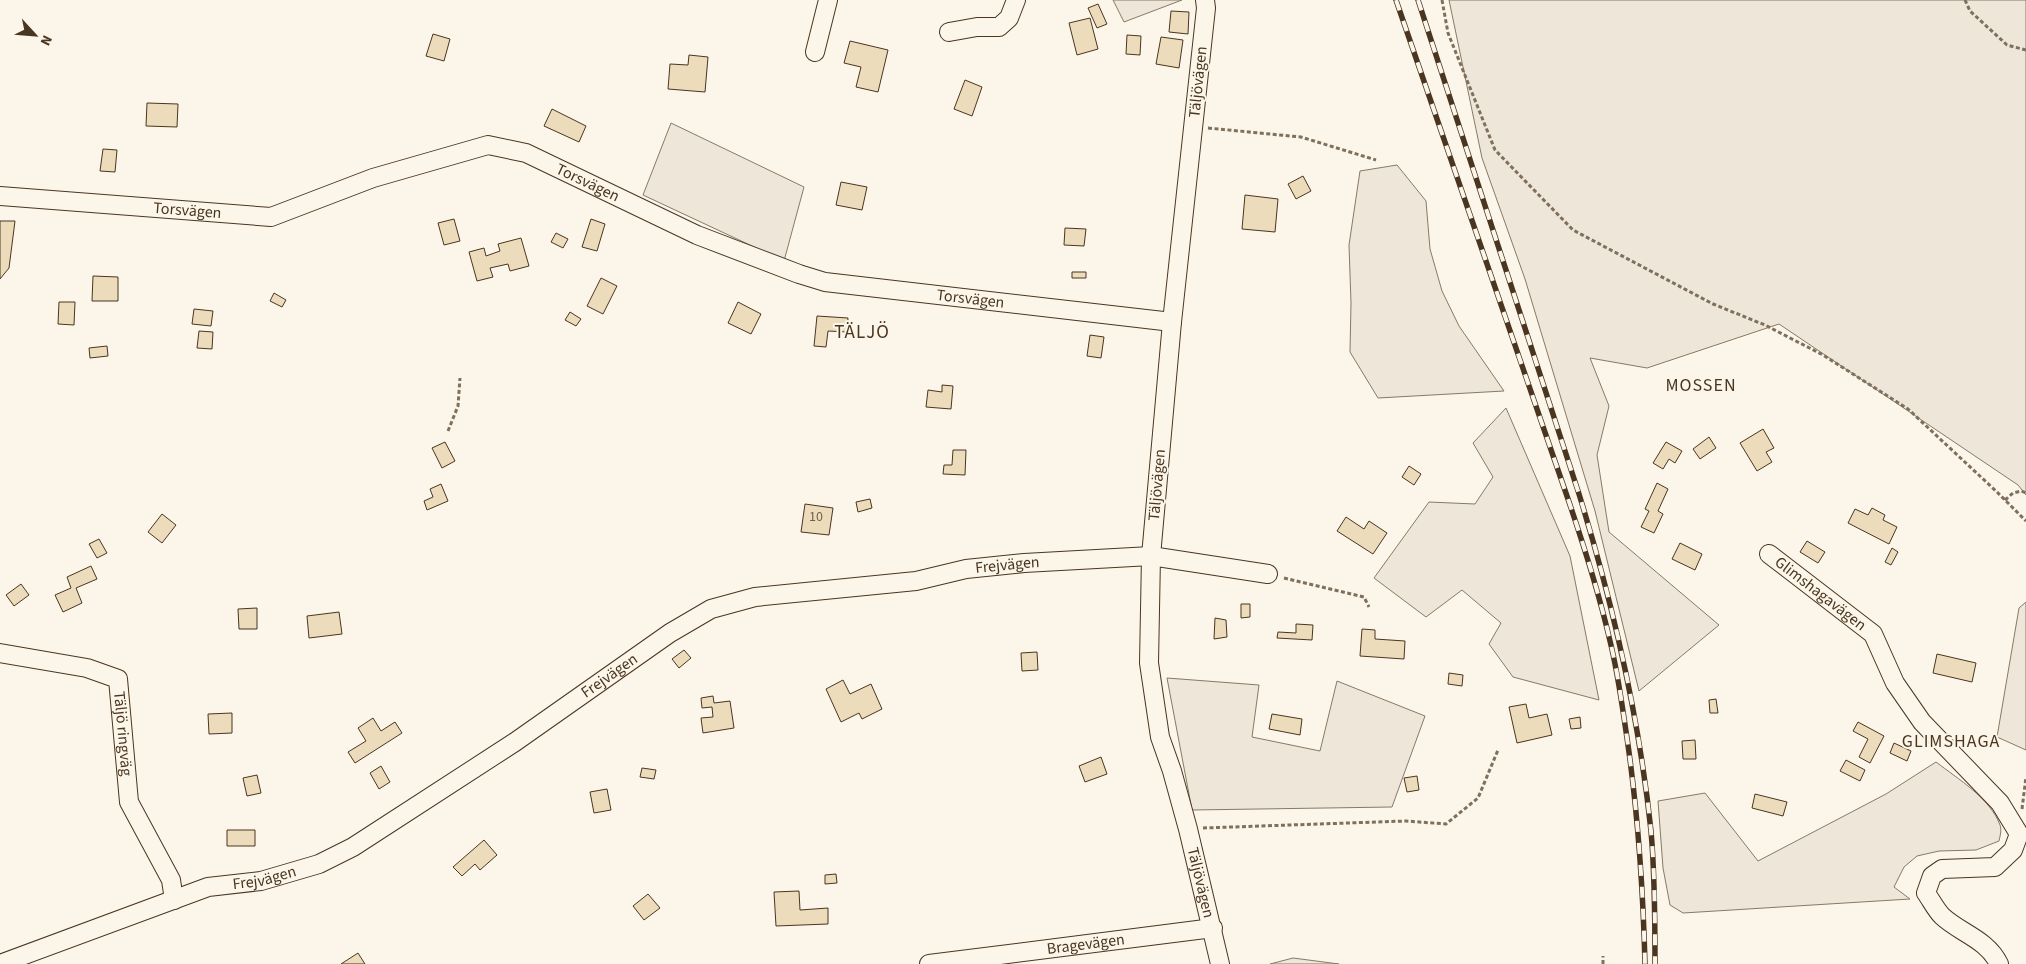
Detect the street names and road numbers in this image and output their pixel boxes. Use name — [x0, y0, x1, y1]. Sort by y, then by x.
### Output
street label: Täljövägen — [1183, 45, 1213, 119]
street label: Torsvägen — [552, 158, 623, 207]
street label: Torsvägen — [153, 197, 222, 224]
street label: Torsvägen — [935, 284, 1006, 314]
street label: Täljövägen — [1143, 448, 1171, 522]
street label: Frejvägen — [974, 551, 1040, 579]
street label: Glimshagavägen — [1770, 551, 1871, 636]
street label: Frejvägen — [577, 648, 642, 703]
street label: Täljö ringväg — [108, 690, 138, 777]
street label: Täljövägen — [1182, 845, 1220, 920]
street label: Frejvägen — [231, 860, 299, 895]
street label: Bragevägen — [1045, 928, 1126, 960]

